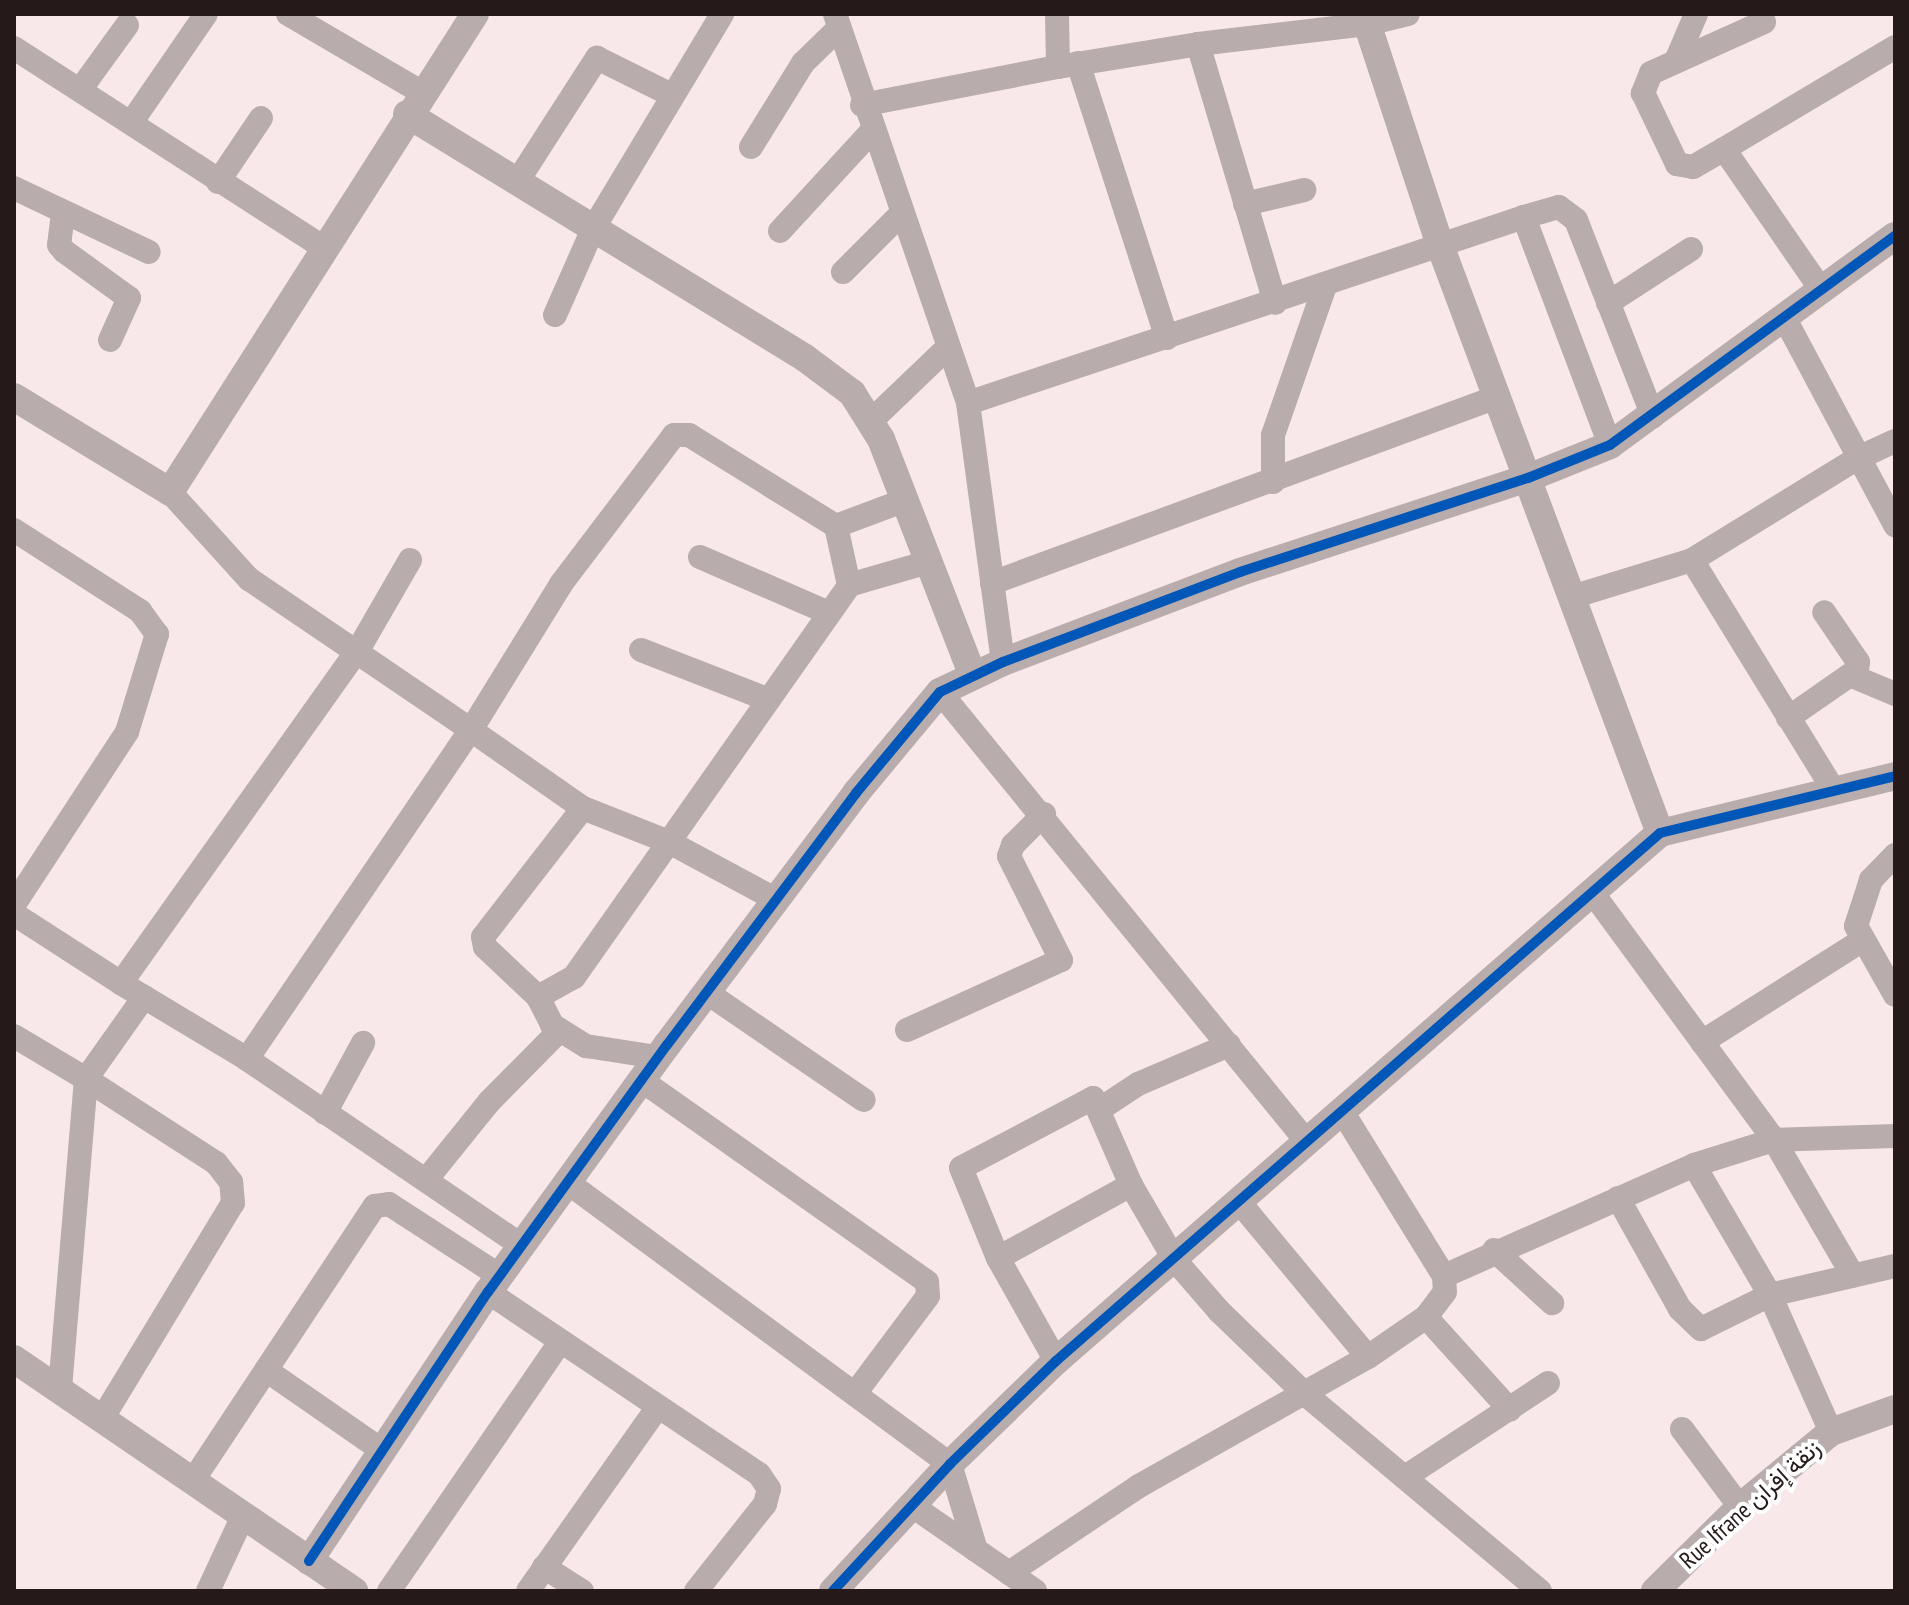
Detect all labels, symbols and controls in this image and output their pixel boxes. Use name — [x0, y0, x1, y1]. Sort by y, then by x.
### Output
street label: Rue Ifrane زنقة إفران — [1674, 1433, 1826, 1575]

